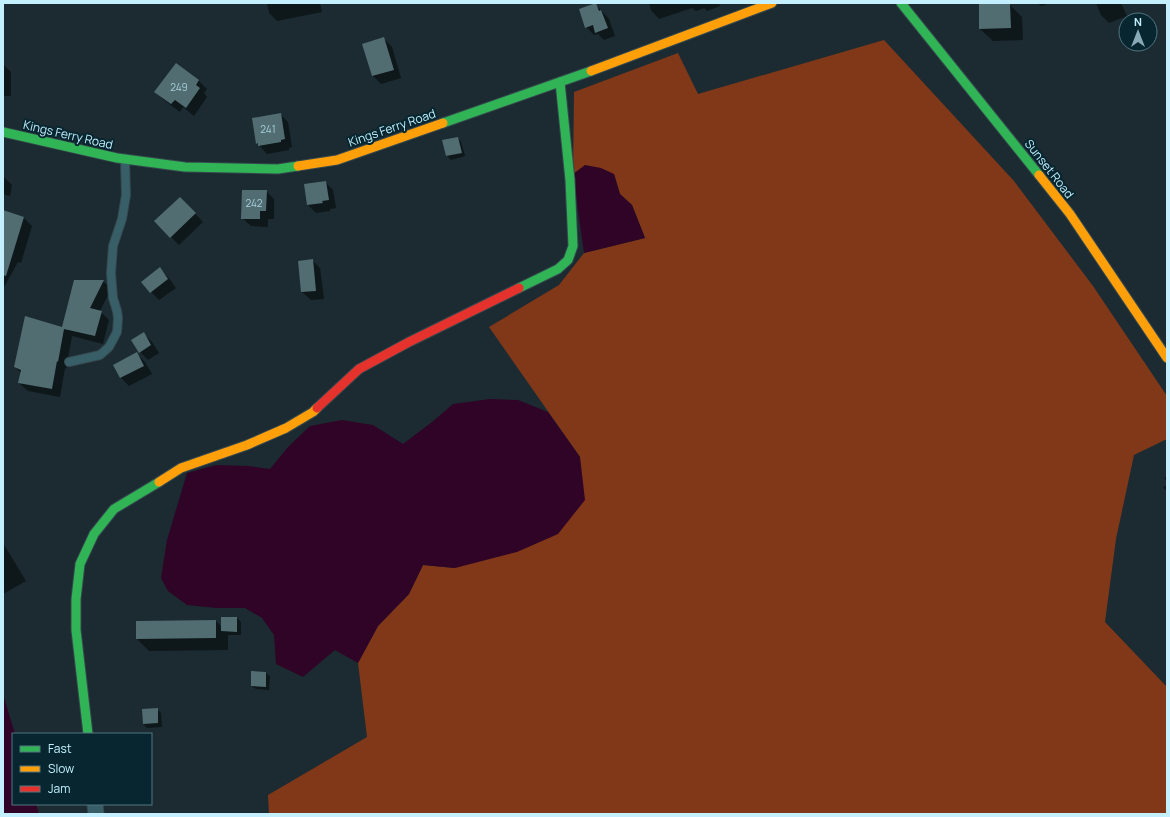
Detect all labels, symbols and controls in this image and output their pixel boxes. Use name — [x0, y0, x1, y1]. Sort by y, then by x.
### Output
north arrow — [1118, 12, 1158, 52]
text: N — [1134, 14, 1142, 29]
house number: 249 — [170, 80, 188, 94]
street label: Kings Ferry Road — [346, 105, 438, 150]
street label: Kings Ferry Road — [22, 116, 115, 153]
house number: 241 — [260, 122, 276, 136]
street label: Sunset Road — [1021, 136, 1078, 202]
house number: 242 — [245, 196, 263, 210]
legend — [12, 733, 152, 805]
text: Fast — [48, 740, 72, 757]
text: Slow — [48, 760, 74, 777]
text: Jam — [48, 780, 70, 797]

